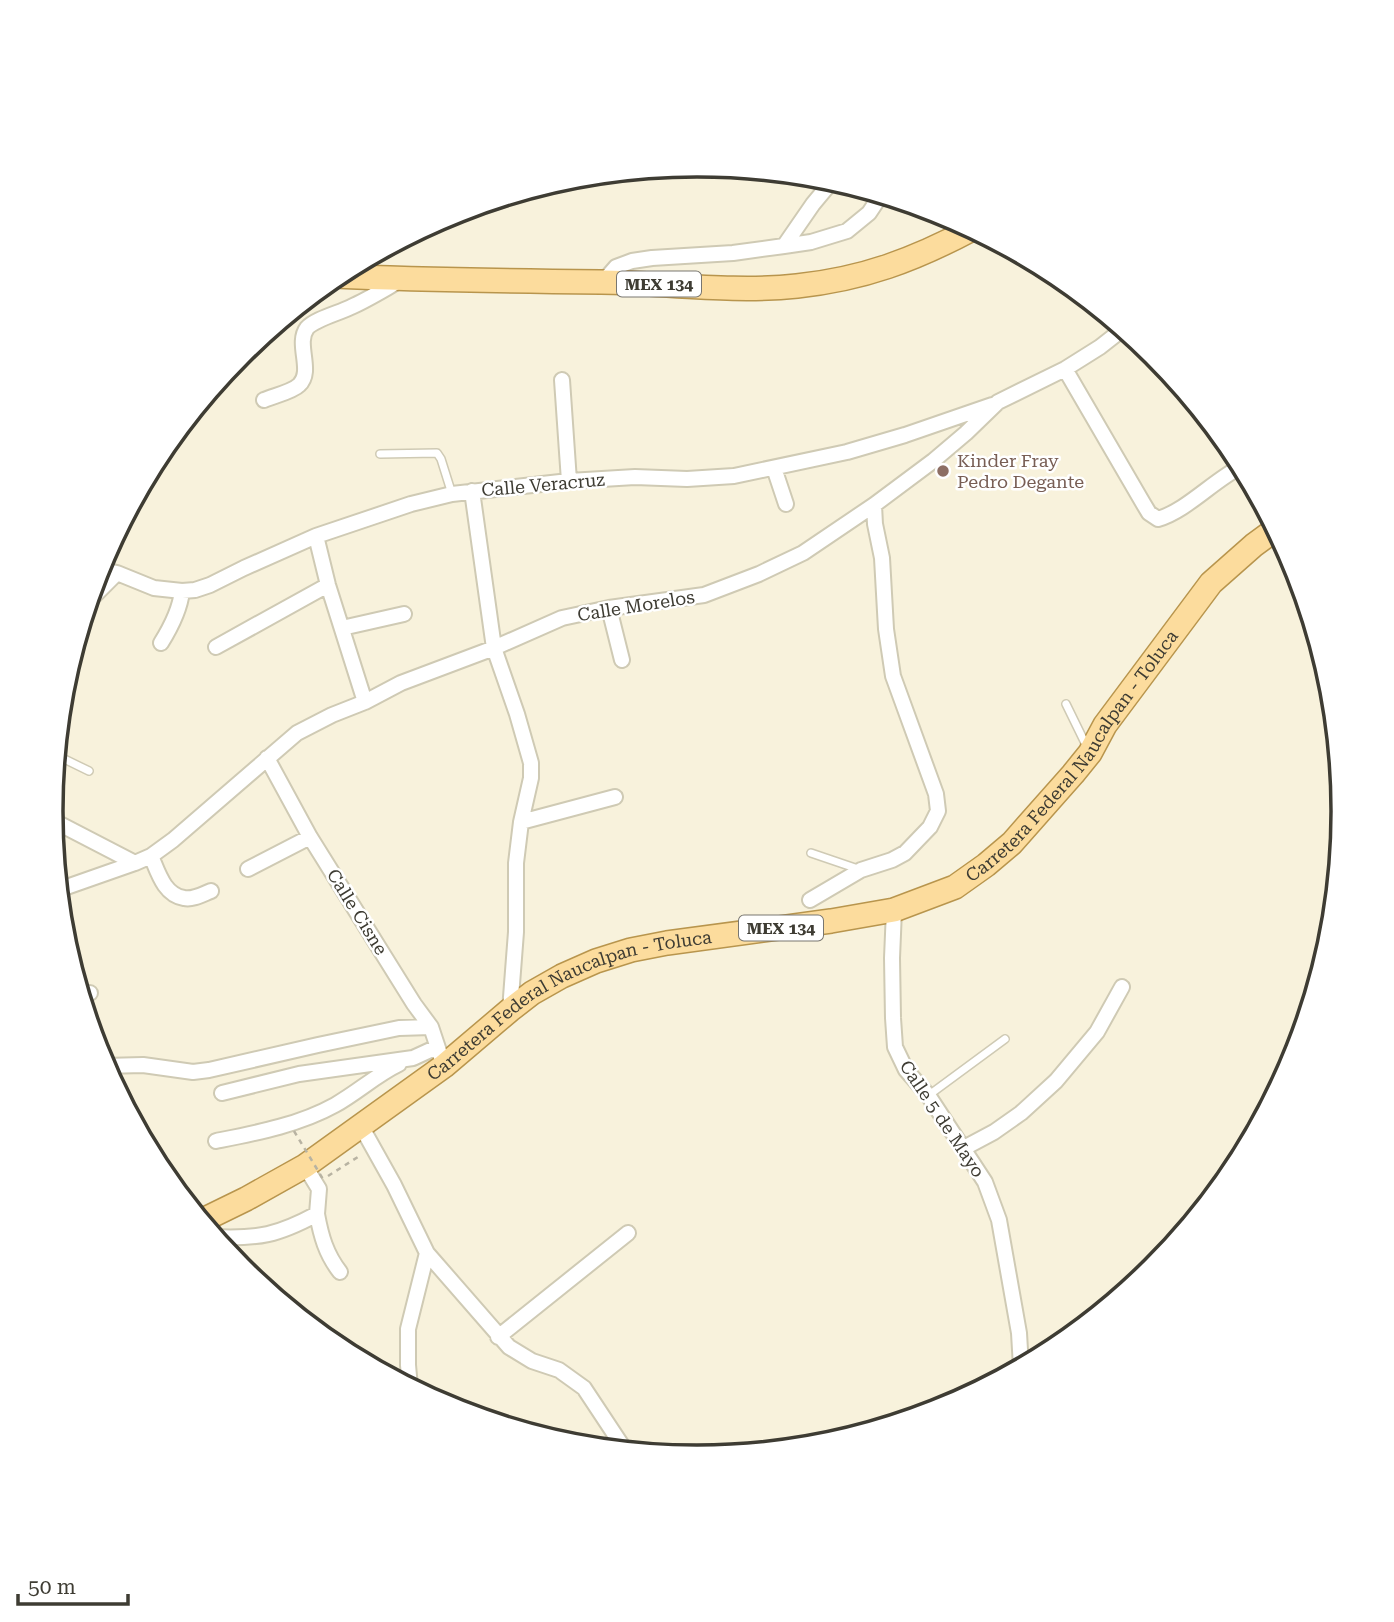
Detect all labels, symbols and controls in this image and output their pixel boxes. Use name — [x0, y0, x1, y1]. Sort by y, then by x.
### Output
road number: MEX 134 — [617, 272, 701, 296]
place label: Kinder Fray Pedro Degante — [957, 450, 1084, 492]
marker: Kinder Fray Pedro Degante — [935, 463, 951, 479]
street label: Calle Veracruz — [480, 469, 606, 500]
street label: Calle Morelos — [576, 586, 696, 625]
street label: Carretera Federal Naucalpan - Toluca — [961, 626, 1182, 886]
street label: Calle Cisne — [323, 865, 392, 959]
road number: MEX 134 — [739, 916, 823, 940]
street label: Carretera Federal Naucalpan - Toluca — [423, 926, 713, 1085]
street label: Calle 5 de Mayo — [896, 1056, 989, 1181]
scale bar — [18, 1562, 128, 1606]
text: 50 m — [28, 1575, 76, 1599]

